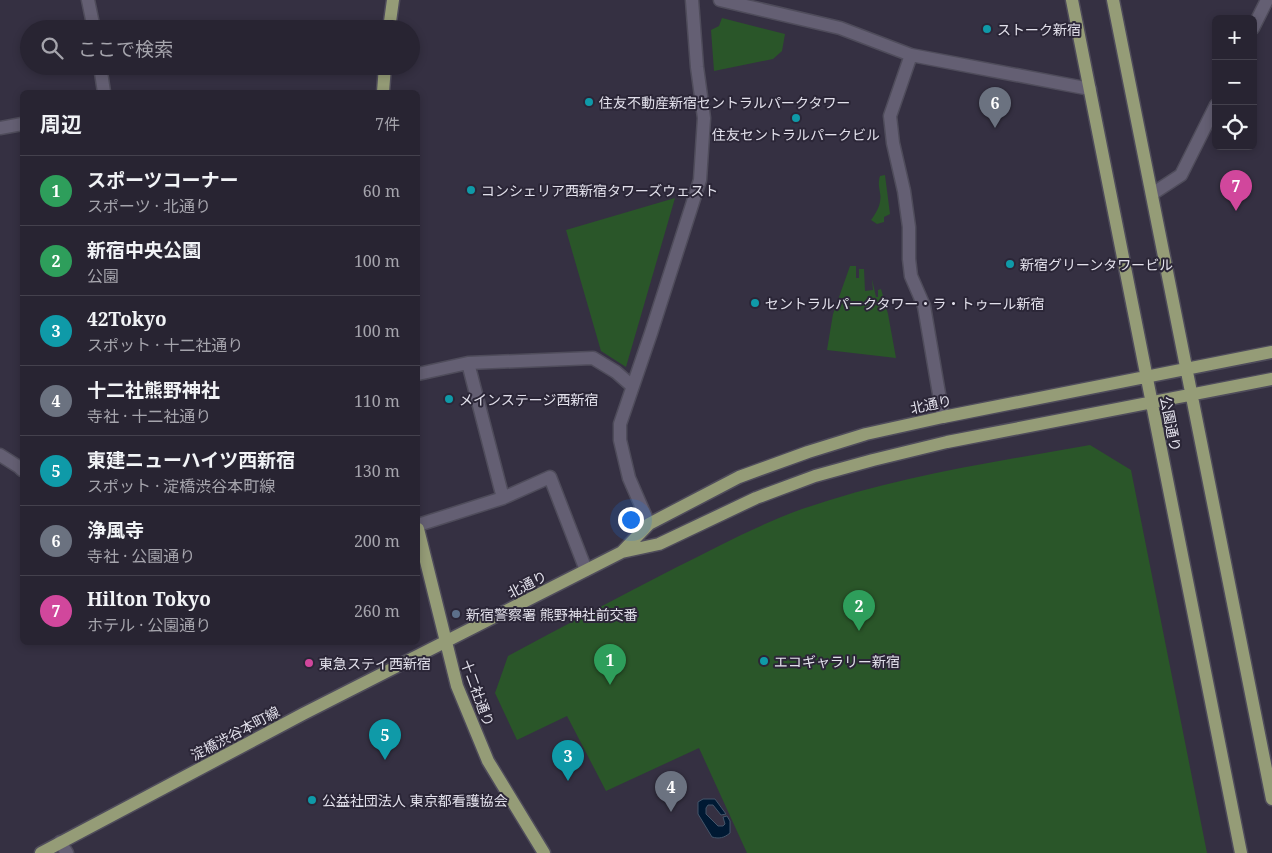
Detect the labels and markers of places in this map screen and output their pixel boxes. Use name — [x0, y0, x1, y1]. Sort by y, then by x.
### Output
place label: ストーク新宿 — [997, 20, 1081, 39]
marker: ストーク新宿 — [981, 23, 993, 35]
pin: 6 — [979, 87, 1011, 128]
place label: 住友不動産新宿セントラルパークタワー — [599, 93, 850, 112]
marker: 住友不動産新宿セントラルパークタワー — [583, 96, 595, 108]
marker: 住友セントラルパークビル — [790, 112, 802, 124]
place label: 住友セントラルパークビル — [712, 125, 880, 144]
pin: 7 — [1220, 170, 1252, 211]
place label: コンシェリア西新宿タワーズウェスト — [481, 181, 718, 200]
marker: コンシェリア西新宿タワーズウェスト — [465, 184, 477, 196]
place label: 新宿グリーンタワービル — [1020, 255, 1173, 274]
marker: 新宿グリーンタワービル — [1004, 258, 1016, 270]
place label: セントラルパークタワー・ラ・トゥール新宿 — [765, 294, 1044, 313]
marker: セントラルパークタワー・ラ・トゥール新宿 — [749, 297, 761, 309]
place label: メインステージ西新宿 — [459, 390, 598, 409]
marker: メインステージ西新宿 — [443, 393, 455, 405]
pin: 2 — [843, 590, 875, 631]
place label: 新宿警察署 熊野神社前交番 — [466, 605, 638, 624]
marker: 新宿警察署 熊野神社前交番 — [450, 608, 462, 620]
pin: 1 — [594, 644, 626, 685]
place label: エコギャラリー新宿 — [774, 652, 900, 671]
place label: 東急ステイ西新宿 — [319, 654, 431, 673]
marker: エコギャラリー新宿 — [758, 655, 770, 667]
marker: 東急ステイ西新宿 — [303, 657, 315, 669]
pin: 5 — [369, 719, 401, 760]
pin: 3 — [552, 740, 584, 781]
pin: 4 — [655, 771, 687, 812]
place label: 公益社団法人 東京都看護協会 — [322, 791, 508, 810]
marker: 公益社団法人 東京都看護協会 — [306, 794, 318, 806]

